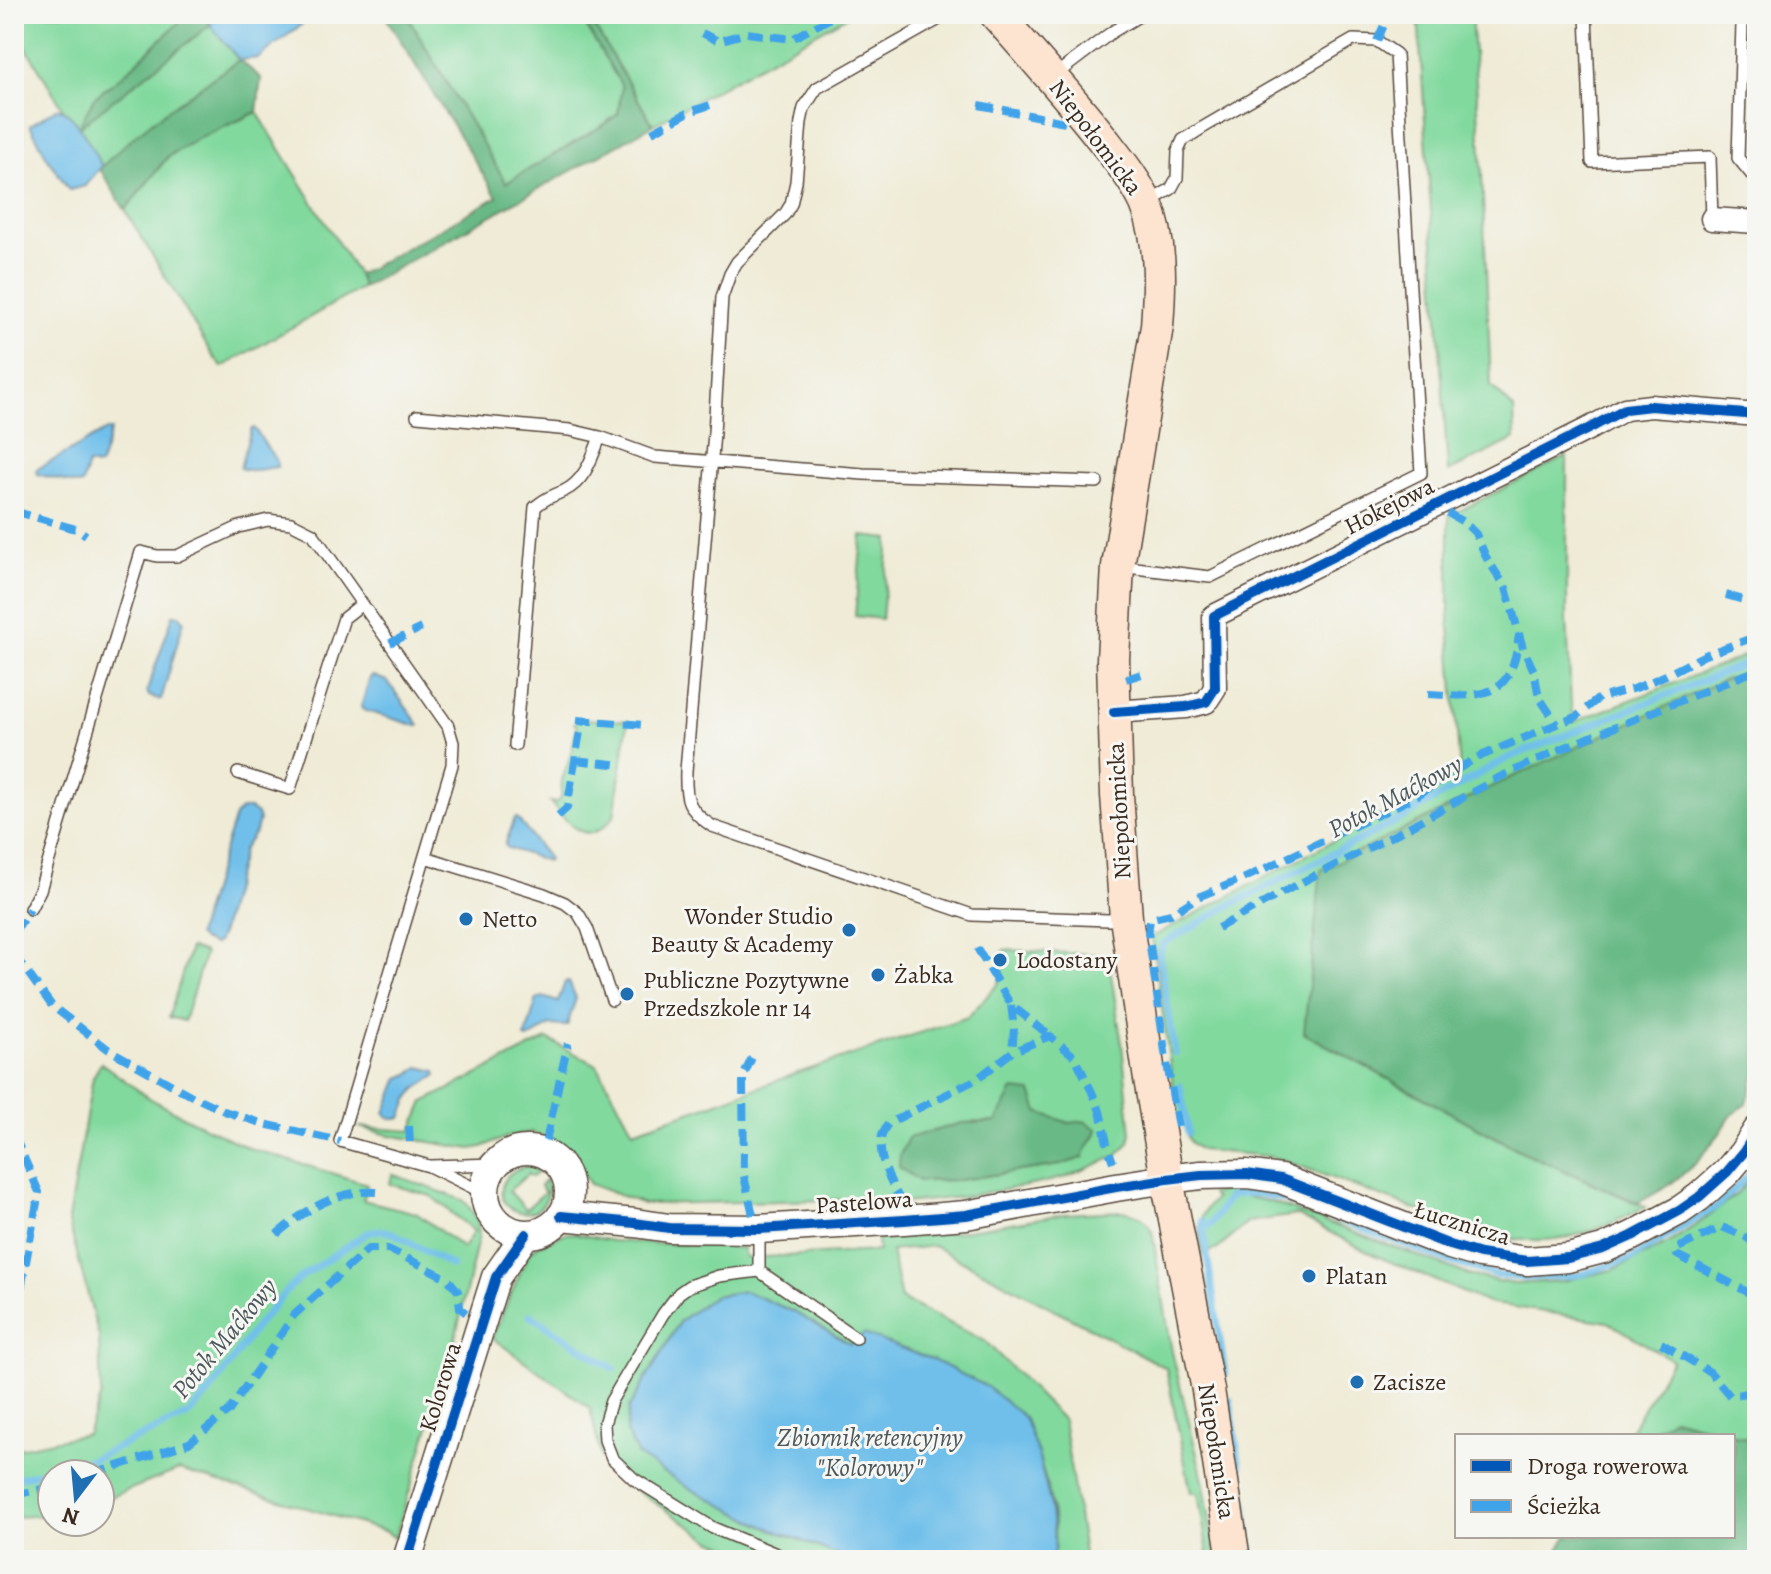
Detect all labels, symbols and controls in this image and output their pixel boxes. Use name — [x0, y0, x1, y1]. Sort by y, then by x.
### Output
street label: Niepołomicka — [1042, 73, 1151, 202]
street label: Hokejowa — [1338, 469, 1440, 542]
street label: Niepołomicka — [1099, 741, 1139, 880]
water label: Potok Maćkowy — [1322, 746, 1469, 847]
place label: Wonder Studio Beauty & Academy — [650, 900, 833, 960]
place label: Netto — [482, 903, 537, 935]
marker: Netto — [457, 910, 475, 928]
marker: Wonder Studio Beauty & Academy — [840, 921, 858, 939]
place label: Lodostany — [1016, 944, 1117, 976]
marker: Lodostany — [991, 951, 1009, 969]
place label: Żabka — [894, 959, 954, 991]
place label: Publiczne Pozytywne Przedszkole nr 14 — [643, 964, 849, 1024]
marker: Żabka — [869, 966, 887, 984]
marker: Publiczne Pozytywne Przedszkole nr 14 — [618, 985, 636, 1003]
street label: Pastelowa — [814, 1183, 915, 1221]
street label: Łucznicza — [1410, 1193, 1515, 1253]
place label: Platan — [1325, 1260, 1388, 1292]
marker: Platan — [1300, 1267, 1318, 1285]
water label: Potok Maćkowy — [164, 1271, 285, 1406]
street label: Kolorowa — [411, 1337, 469, 1436]
place label: Zacisze — [1373, 1366, 1446, 1398]
marker: Zacisze — [1348, 1373, 1366, 1391]
street label: Niepołomicka — [1190, 1381, 1244, 1522]
water label: Zbiornik retencyjny "Kolorowy" — [777, 1420, 963, 1485]
legend — [1455, 1434, 1735, 1538]
text: Droga rowerowa — [1527, 1450, 1689, 1482]
north arrow — [36, 1458, 116, 1538]
text: Ścieżka — [1527, 1490, 1601, 1522]
text: N — [59, 1500, 83, 1533]

